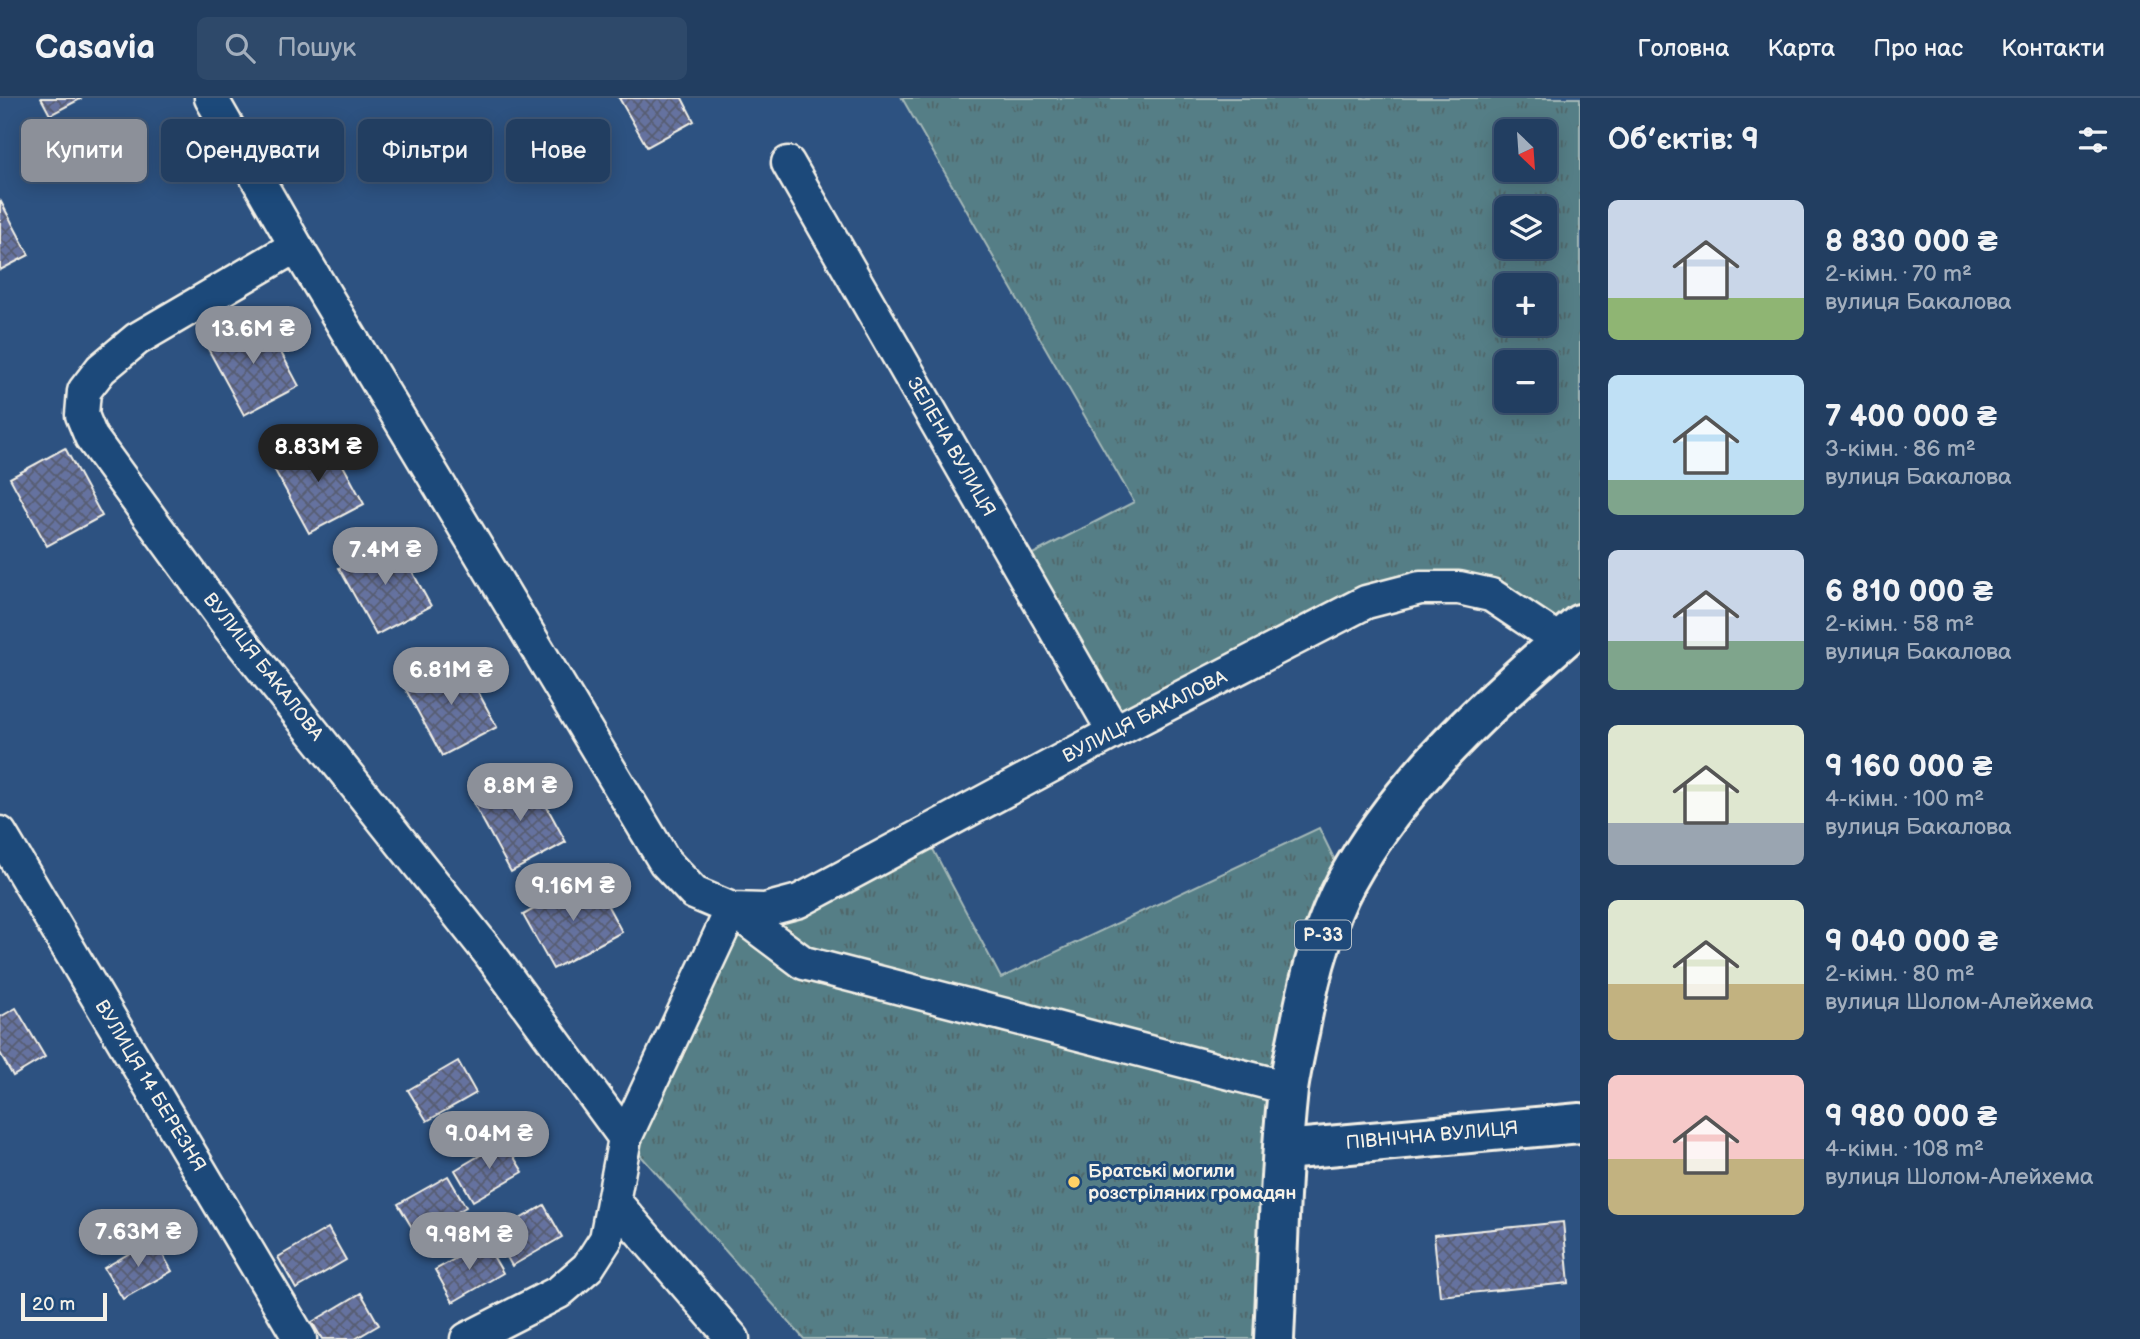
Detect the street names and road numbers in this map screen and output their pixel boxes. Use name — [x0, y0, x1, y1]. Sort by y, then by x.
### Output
street label: ЗЕЛЕНА ВУЛИЦЯ — [902, 373, 1000, 521]
street label: ВУЛИЦЯ БАКАЛОВА — [198, 588, 328, 746]
street label: ВУЛИЦЯ БАКАЛОВА — [1059, 665, 1231, 768]
road number: Р-33 — [1295, 920, 1351, 950]
street label: ВУЛИЦЯ 14 БЕРЕЗНЯ — [90, 996, 210, 1176]
street label: ПІВНІЧНА ВУЛИЦЯ — [1345, 1117, 1519, 1155]

